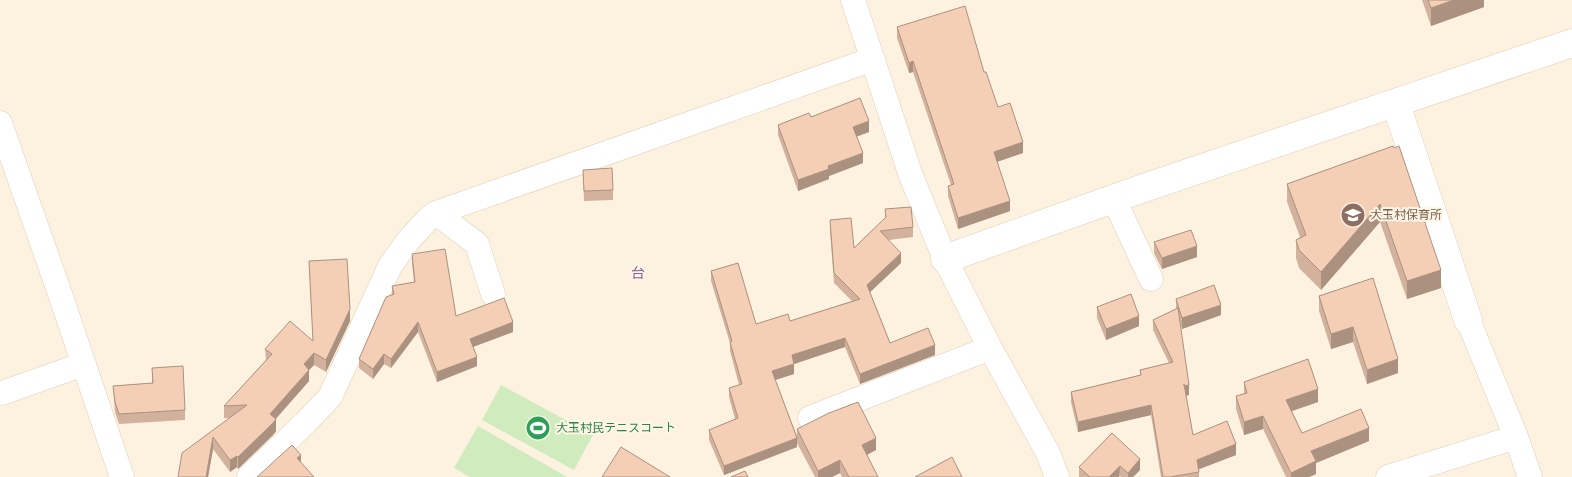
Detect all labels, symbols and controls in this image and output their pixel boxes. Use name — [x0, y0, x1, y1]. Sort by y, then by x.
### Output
school or university icon: 大玉村保育所 — [1340, 202, 1366, 228]
place label: 大玉村保育所 — [1370, 208, 1442, 222]
district label: 台 — [631, 265, 645, 281]
sports icon: 大玉村民テニスコート — [525, 415, 551, 441]
place label: 大玉村民テニスコート — [556, 421, 676, 435]

